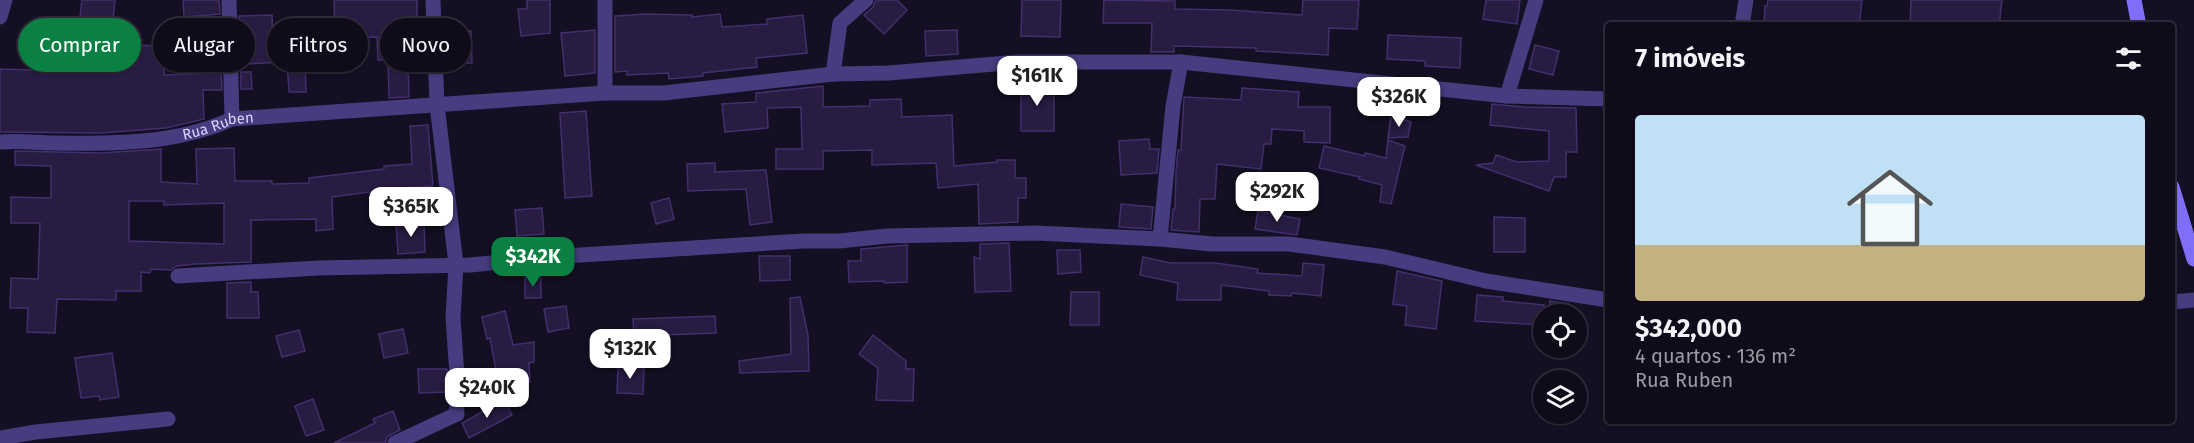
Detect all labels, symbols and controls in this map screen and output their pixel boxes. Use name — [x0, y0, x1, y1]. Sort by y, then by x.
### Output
chip: Comprar — [18, 18, 141, 72]
chip: Alugar — [153, 18, 255, 72]
chip: Filtros — [267, 18, 368, 72]
chip: Novo — [380, 18, 471, 72]
icon: filters — [2112, 42, 2145, 75]
text: 7 imóveis — [1635, 43, 1745, 74]
pin: $161K — [995, 56, 1079, 107]
text: $161K — [1011, 63, 1063, 87]
pin: $326K — [1357, 77, 1441, 128]
text: $326K — [1371, 84, 1427, 108]
street label: Rua Ruben — [181, 109, 254, 144]
icon: home — [1836, 154, 1944, 262]
pin: $292K — [1235, 172, 1319, 223]
text: $292K — [1250, 179, 1304, 203]
pin: $365K — [369, 187, 453, 238]
text: $365K — [383, 194, 439, 218]
pin: $342K — [491, 237, 575, 288]
text: $342K — [505, 244, 561, 268]
map controls — [1533, 304, 1587, 424]
button: locate — [1533, 304, 1587, 358]
text: $342,000 — [1635, 313, 1742, 344]
pin: $132K — [588, 329, 672, 380]
text: $132K — [604, 336, 656, 360]
text: 4 quartos · 136 m² — [1635, 344, 1796, 368]
pin: $240K — [445, 368, 529, 419]
text: Rua Ruben — [1635, 368, 1733, 392]
button: layers — [1533, 370, 1587, 424]
text: $240K — [459, 375, 515, 399]

